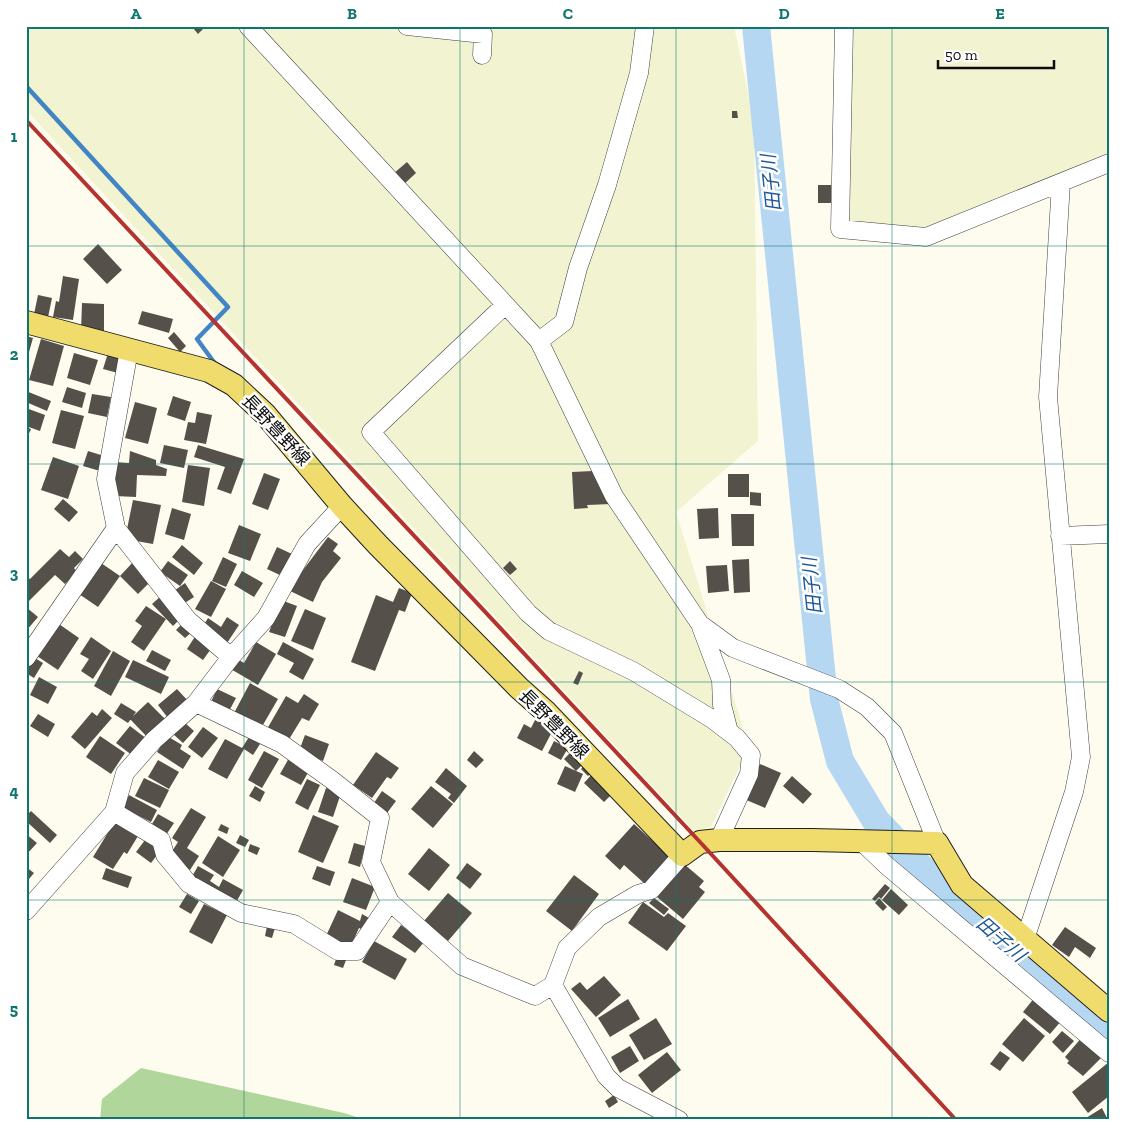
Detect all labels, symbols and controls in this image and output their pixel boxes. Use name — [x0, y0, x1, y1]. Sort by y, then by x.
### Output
text: A — [131, 4, 142, 23]
text: B — [347, 4, 357, 23]
text: C — [563, 4, 573, 23]
text: D — [778, 4, 790, 23]
text: E — [995, 4, 1005, 23]
scale bar — [938, 38, 1054, 70]
text: 50 m — [945, 46, 978, 64]
text: 1 — [11, 127, 18, 146]
water label: 田子川 — [756, 151, 785, 213]
text: 2 — [10, 345, 19, 364]
street label: 長野豊野線 — [237, 390, 315, 470]
water label: 田子川 — [797, 554, 826, 616]
text: 3 — [10, 564, 19, 583]
street label: 長野豊野線 — [514, 684, 594, 764]
text: 4 — [9, 782, 19, 801]
water label: 田子川 — [972, 912, 1032, 968]
text: 5 — [10, 1000, 18, 1019]

